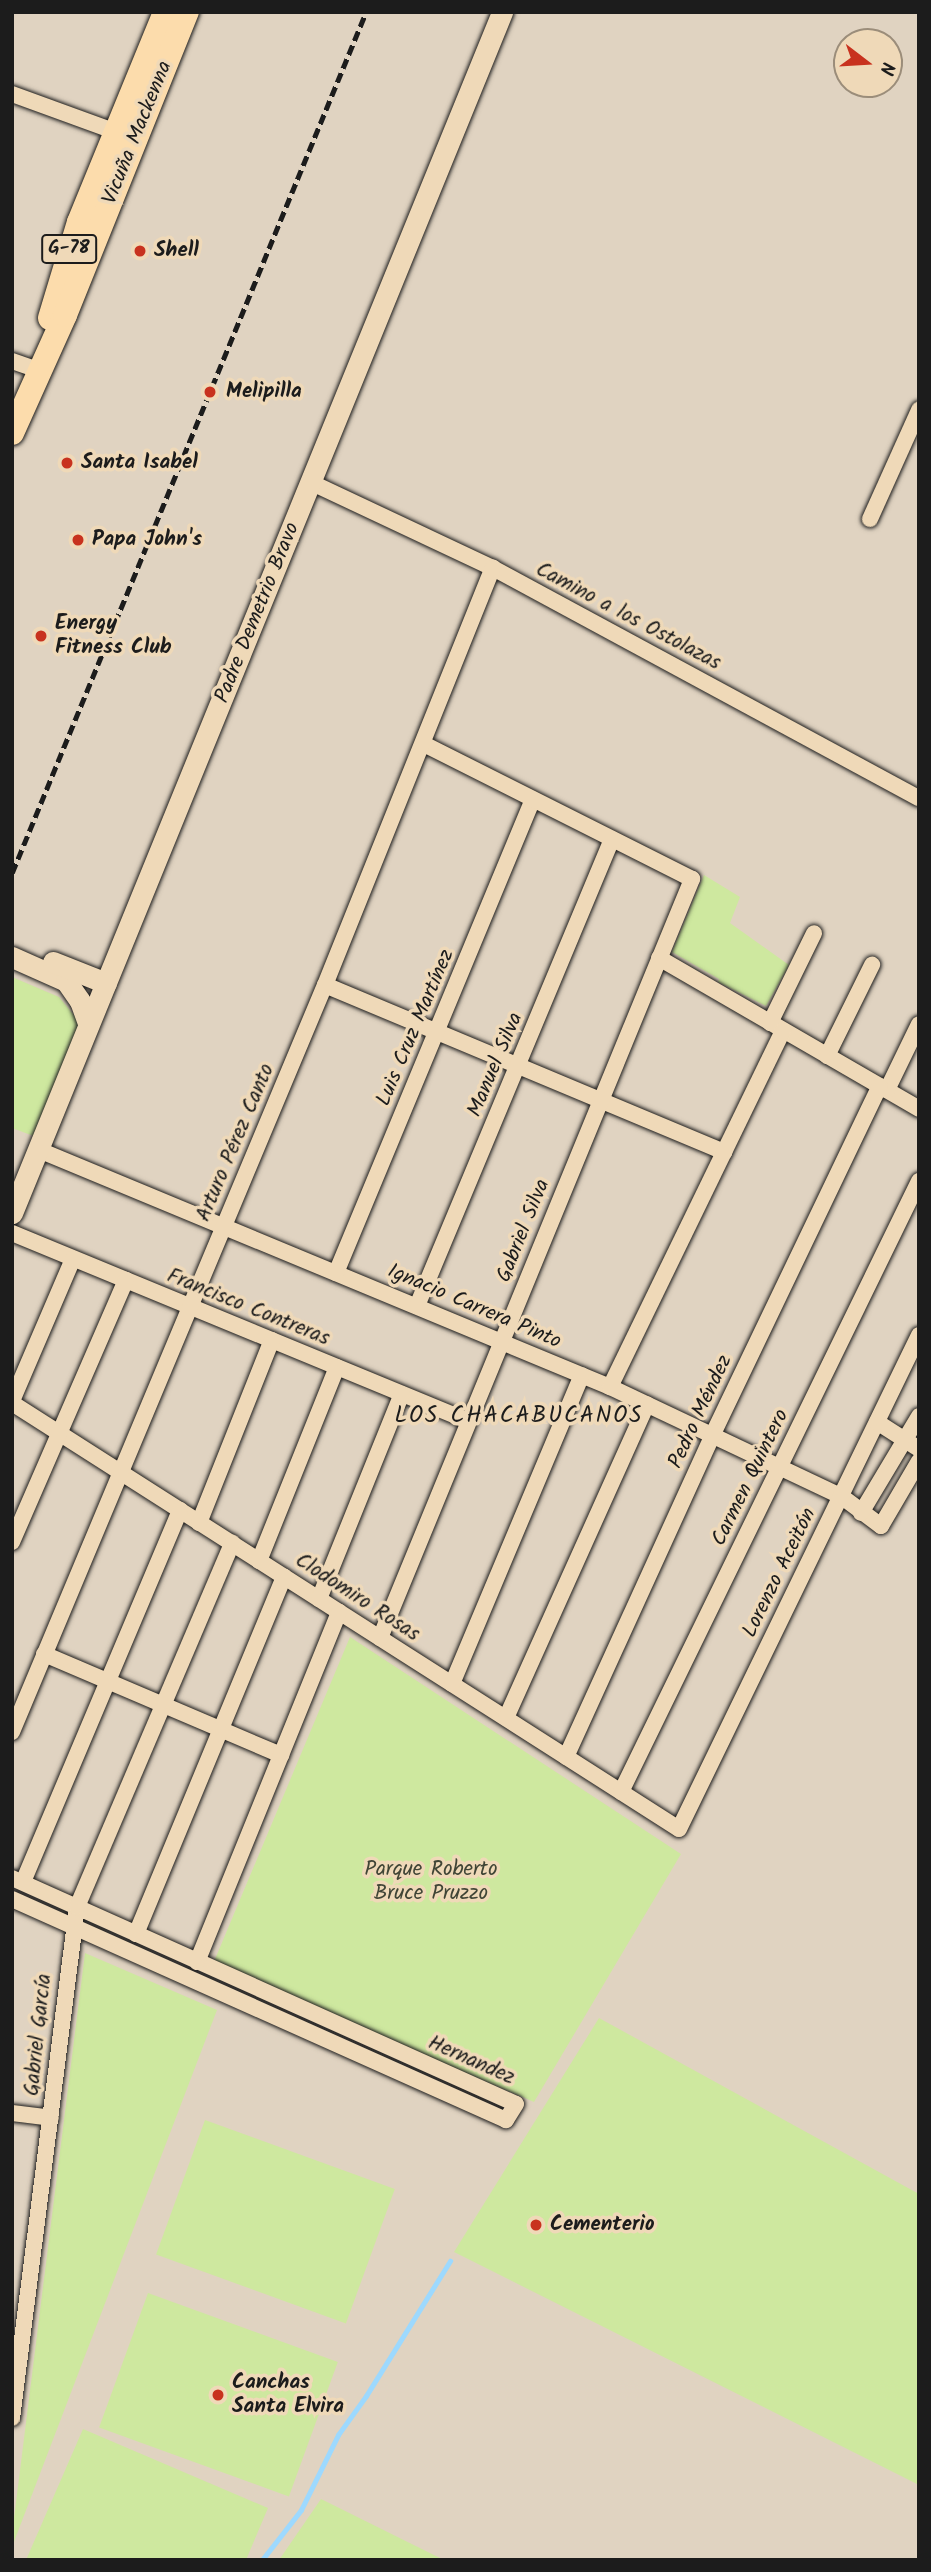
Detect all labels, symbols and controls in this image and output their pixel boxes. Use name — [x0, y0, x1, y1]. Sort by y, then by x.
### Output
north arrow — [833, 28, 903, 98]
street label: Vicuña Mackenna — [98, 58, 178, 208]
text: N — [870, 58, 902, 79]
road number: G-78 — [41, 233, 97, 264]
place label: Shell — [154, 238, 199, 264]
marker: Shell — [132, 243, 148, 259]
place label: Melipilla — [226, 379, 302, 405]
marker: Melipilla — [200, 382, 220, 402]
place label: Santa Isabel — [81, 450, 198, 476]
marker: Santa Isabel — [59, 455, 75, 471]
street label: Padre Demetrio Bravo — [210, 519, 306, 707]
place label: Papa John's — [92, 527, 202, 553]
marker: Papa John's — [70, 532, 86, 548]
street label: Camino a los Ostolazas — [531, 558, 725, 676]
place label: Energy Fitness Club — [55, 611, 172, 661]
marker: Energy Fitness Club — [33, 628, 49, 644]
street label: Luis Cruz Martínez — [372, 946, 460, 1110]
street label: Manuel Silva — [463, 1009, 529, 1121]
street label: Arturo Pérez Canto — [191, 1060, 281, 1226]
street label: Gabriel Silva — [492, 1176, 556, 1286]
street label: Ignacio Carrera Pinto — [383, 1259, 565, 1355]
street label: Francisco Contreras — [163, 1264, 333, 1352]
street label: Pedro Méndez — [664, 1351, 738, 1473]
district label: LOS CHACABUCANOS — [396, 1402, 642, 1430]
street label: Carmen Quintero — [707, 1406, 795, 1550]
street label: Lorenzo Aceitón — [738, 1504, 822, 1642]
street label: Clodomiro Rosas — [290, 1548, 424, 1648]
park label: Parque Roberto Bruce Pruzzo — [365, 1857, 497, 1907]
street label: Gabriel García — [20, 1973, 58, 2097]
street label: Hernandez — [424, 2031, 518, 2091]
place label: Cementerio — [550, 2212, 655, 2238]
marker: Cementerio — [528, 2217, 544, 2233]
place label: Canchas Santa Elvira — [232, 2370, 344, 2420]
marker: Canchas Santa Elvira — [210, 2387, 226, 2403]

